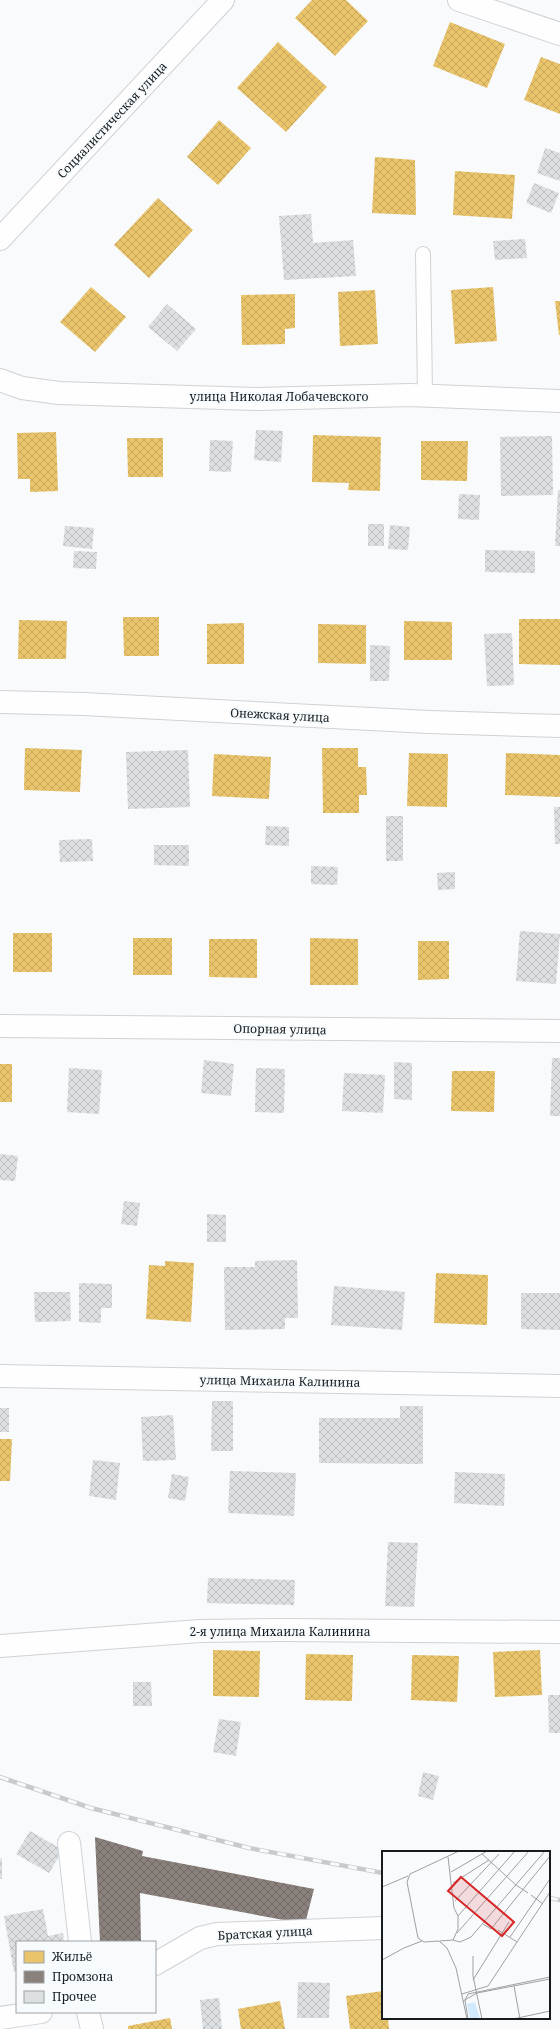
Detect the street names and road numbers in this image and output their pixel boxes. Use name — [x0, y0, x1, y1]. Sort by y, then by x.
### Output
street label: Социалистическая улица — [53, 58, 171, 182]
street label: улица Николая Лобачевского — [190, 388, 368, 405]
street label: Онежская улица — [230, 704, 330, 726]
street label: Опорная улица — [233, 1020, 327, 1038]
street label: улица Михаила Калинина — [200, 1371, 361, 1391]
street label: 2-я улица Михаила Калинина — [189, 1623, 371, 1640]
street label: Братская улица — [217, 1922, 313, 1944]

